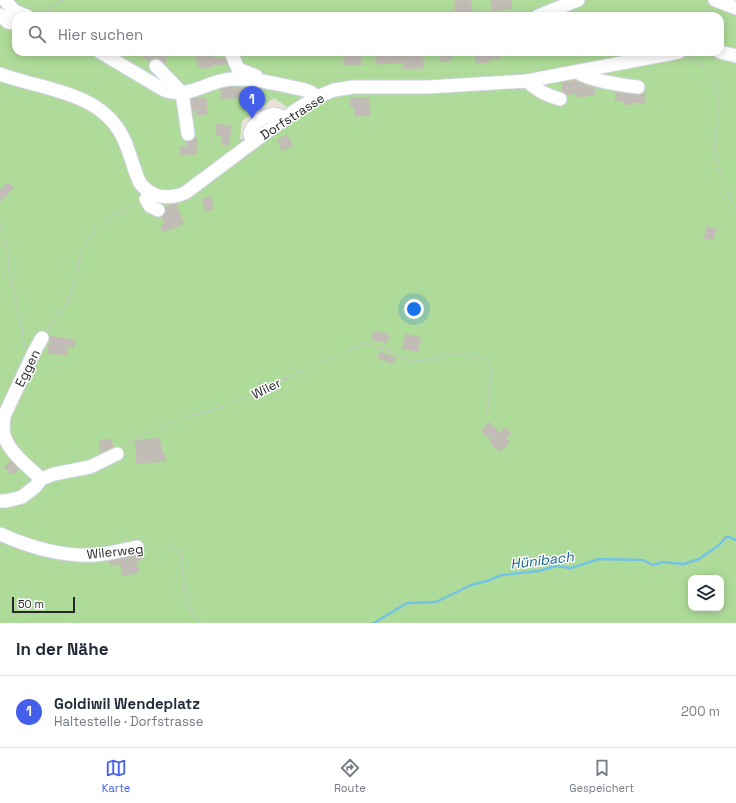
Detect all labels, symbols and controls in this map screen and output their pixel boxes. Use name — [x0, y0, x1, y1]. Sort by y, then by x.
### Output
search box — [12, 12, 724, 56]
icon: search — [26, 23, 48, 45]
text: Hier suchen — [58, 25, 143, 44]
pin: 1 — [239, 86, 265, 119]
street label: Dorfstrasse — [257, 89, 328, 144]
your location — [404, 299, 424, 319]
street label: Eggen — [11, 347, 44, 390]
street label: Wiler — [249, 374, 284, 403]
street label: Wilerweg — [86, 540, 144, 563]
water label: Hünibach — [509, 547, 575, 573]
map controls — [688, 575, 724, 611]
button: layers — [688, 575, 724, 611]
scale bar — [12, 595, 75, 614]
text: 50 m — [18, 597, 44, 611]
text: In der Nähe — [16, 638, 108, 660]
text: Goldiwil Wendeplatz — [54, 694, 200, 713]
text: 1 — [26, 703, 32, 720]
text: 200 m — [681, 703, 720, 720]
text: Haltestelle · Dorfstrasse — [54, 713, 203, 730]
tab: Karte — [102, 757, 130, 795]
tab: Route — [334, 757, 366, 795]
tab: Gespeichert — [569, 757, 634, 795]

